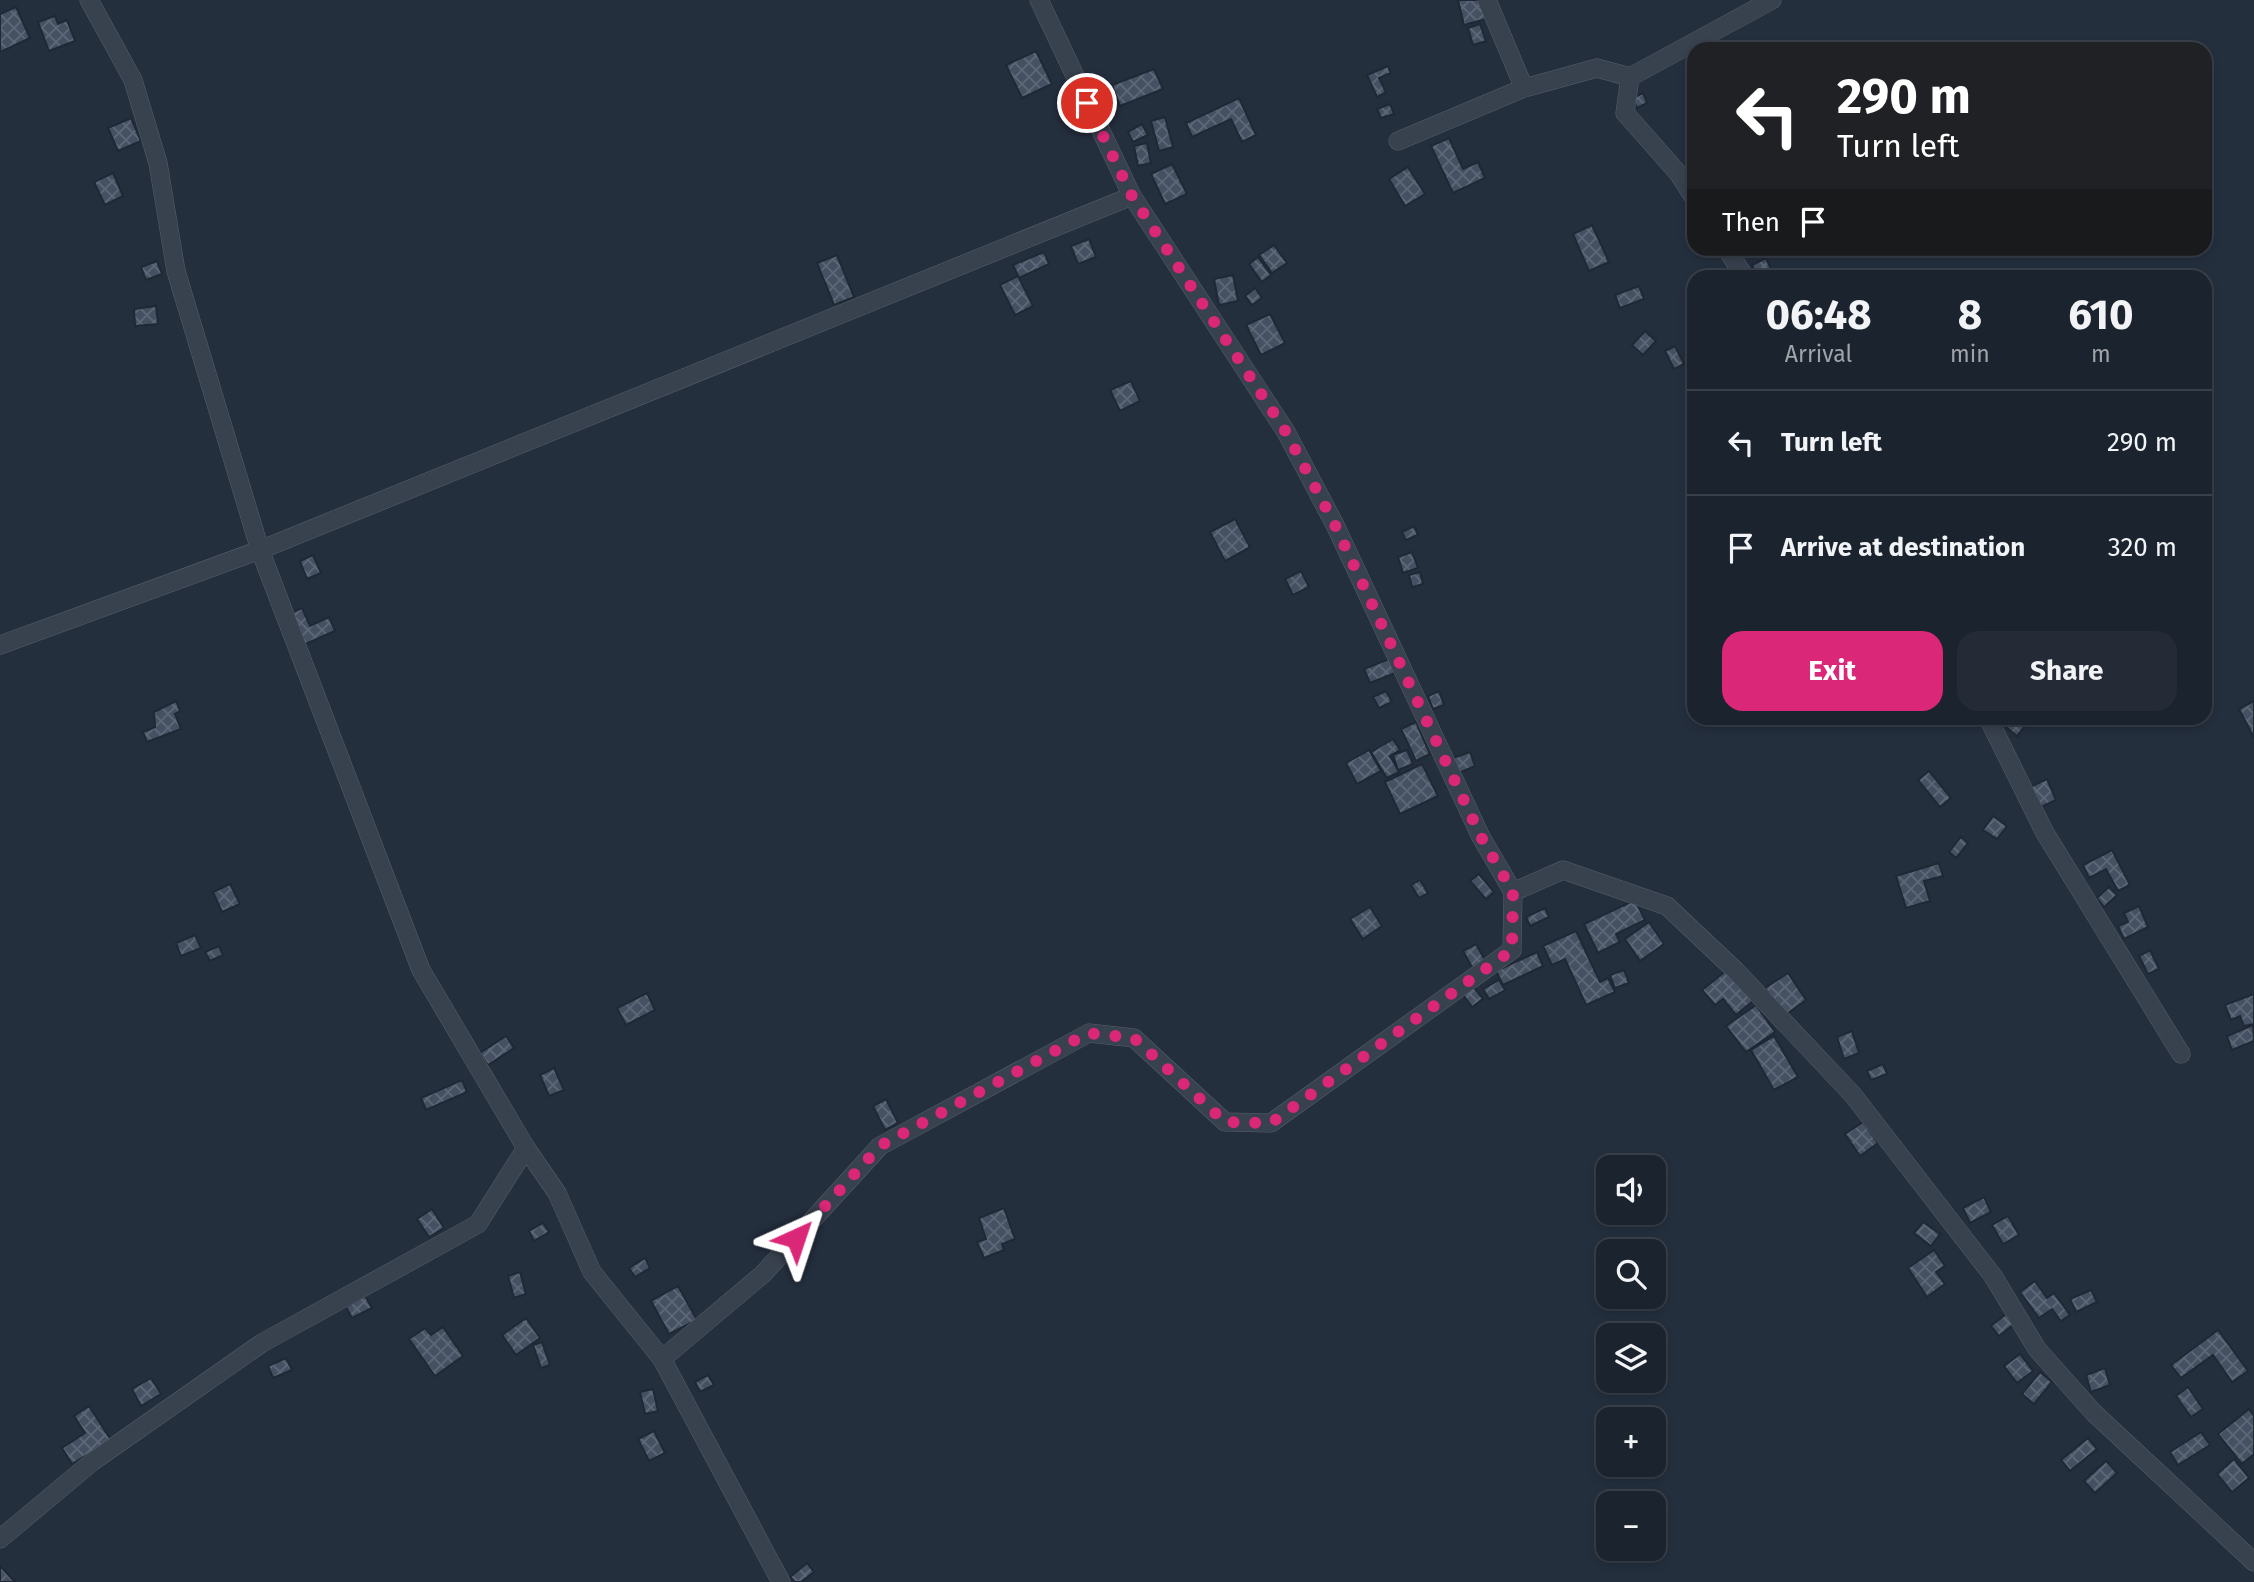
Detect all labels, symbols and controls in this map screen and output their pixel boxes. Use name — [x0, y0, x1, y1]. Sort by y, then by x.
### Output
text: 290 m — [1837, 67, 1971, 126]
icon: left — [1722, 70, 1813, 161]
pin — [1057, 73, 1117, 133]
icon: arrive — [1068, 84, 1106, 122]
text: Turn left — [1837, 127, 1959, 165]
icon: arrive — [1794, 203, 1832, 241]
text: Then — [1722, 207, 1780, 238]
text: 06:48 — [1765, 290, 1872, 340]
text: 8 — [1958, 290, 1982, 340]
text: 610 — [2068, 290, 2134, 340]
text: Arrival — [1785, 340, 1852, 368]
text: min — [1950, 340, 1990, 368]
text: m — [2091, 340, 2111, 368]
icon: left — [1722, 424, 1760, 462]
text: Turn left — [1781, 427, 1882, 458]
text: 290 m — [2107, 427, 2177, 458]
icon: arrive — [1722, 529, 1760, 567]
text: Arrive at destination — [1781, 532, 2025, 563]
text: 320 m — [2108, 532, 2177, 563]
button: Exit — [1722, 631, 1943, 711]
button: Share — [1957, 631, 2177, 711]
map controls — [1596, 1155, 1666, 1561]
button: sound — [1596, 1155, 1666, 1225]
position arrow — [759, 1201, 833, 1275]
button: search — [1596, 1239, 1666, 1309]
button: layers — [1596, 1323, 1666, 1393]
button: + — [1596, 1407, 1666, 1477]
button: − — [1596, 1491, 1666, 1561]

